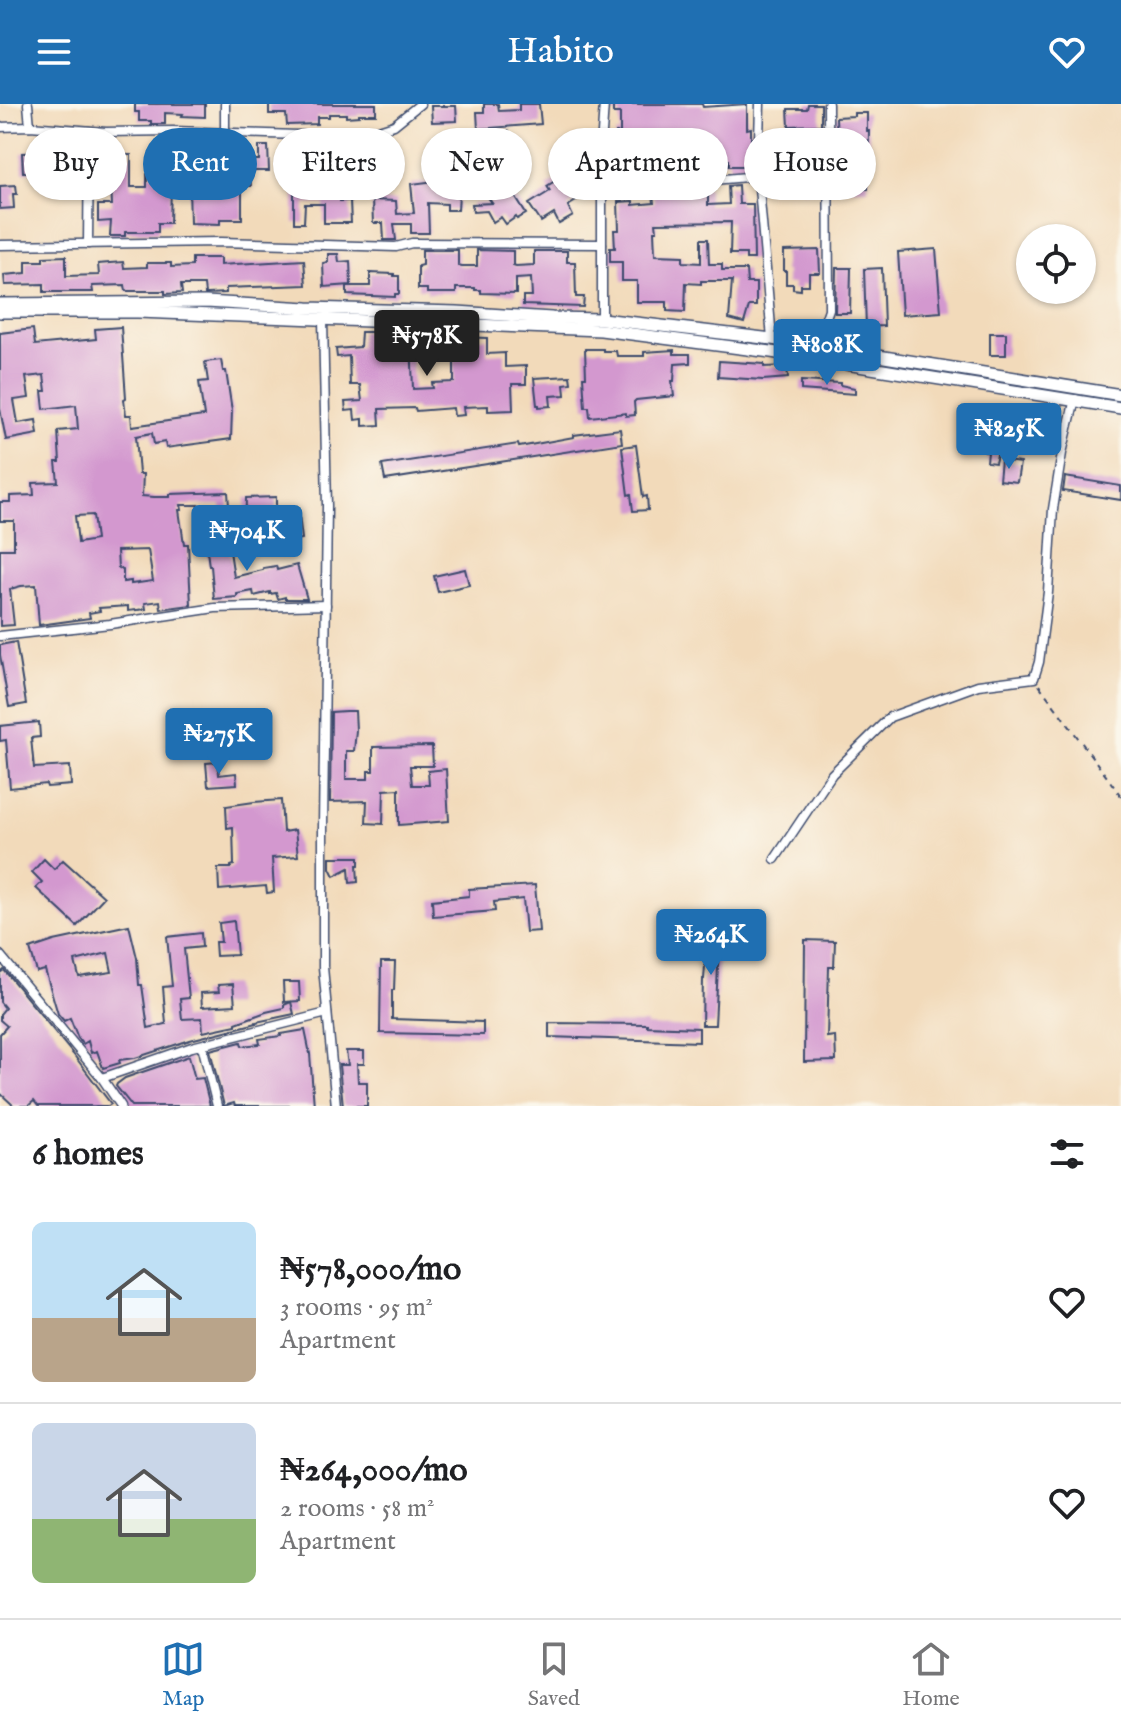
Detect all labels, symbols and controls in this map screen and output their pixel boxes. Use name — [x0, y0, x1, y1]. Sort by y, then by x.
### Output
text: Habito — [507, 29, 614, 75]
icon: menu — [32, 30, 76, 74]
icon: heart — [1045, 30, 1089, 74]
chip: Buy — [24, 128, 127, 200]
chip: Rent — [143, 128, 257, 200]
chip: Filters — [273, 128, 405, 200]
chip: New — [421, 128, 532, 200]
chip: Apartment — [548, 128, 728, 200]
chip: House — [744, 128, 876, 200]
map controls — [1016, 224, 1096, 304]
button: locate — [1016, 224, 1096, 304]
pin: ₦578K — [371, 310, 483, 378]
text: ₦578K — [392, 319, 462, 352]
pin: ₦808K — [771, 319, 883, 387]
text: ₦808K — [792, 328, 862, 361]
pin: ₦825K — [953, 403, 1065, 471]
text: ₦825K — [974, 412, 1044, 445]
pin: ₦704K — [191, 505, 303, 573]
text: ₦704K — [209, 514, 285, 547]
pin: ₦275K — [163, 708, 275, 776]
text: ₦275K — [183, 717, 255, 750]
pin: ₦264K — [655, 909, 767, 977]
text: ₦264K — [674, 918, 748, 951]
icon: filters — [1045, 1132, 1089, 1176]
text: 6 homes — [32, 1133, 144, 1176]
text: ₦578,000/mo — [280, 1248, 461, 1291]
icon: home — [96, 1254, 192, 1350]
icon: heart — [1045, 1280, 1089, 1324]
text: 3 rooms · 95 m² — [280, 1291, 433, 1324]
text: Apartment — [280, 1324, 396, 1357]
text: ₦264,000/mo — [280, 1449, 468, 1492]
icon: home — [96, 1455, 192, 1551]
icon: heart — [1045, 1481, 1089, 1525]
text: 2 rooms · 58 m² — [280, 1492, 434, 1525]
text: Apartment — [280, 1525, 396, 1558]
tab: Map — [161, 1637, 205, 1713]
tab: Saved — [528, 1637, 580, 1713]
tab: Home — [902, 1637, 960, 1713]

